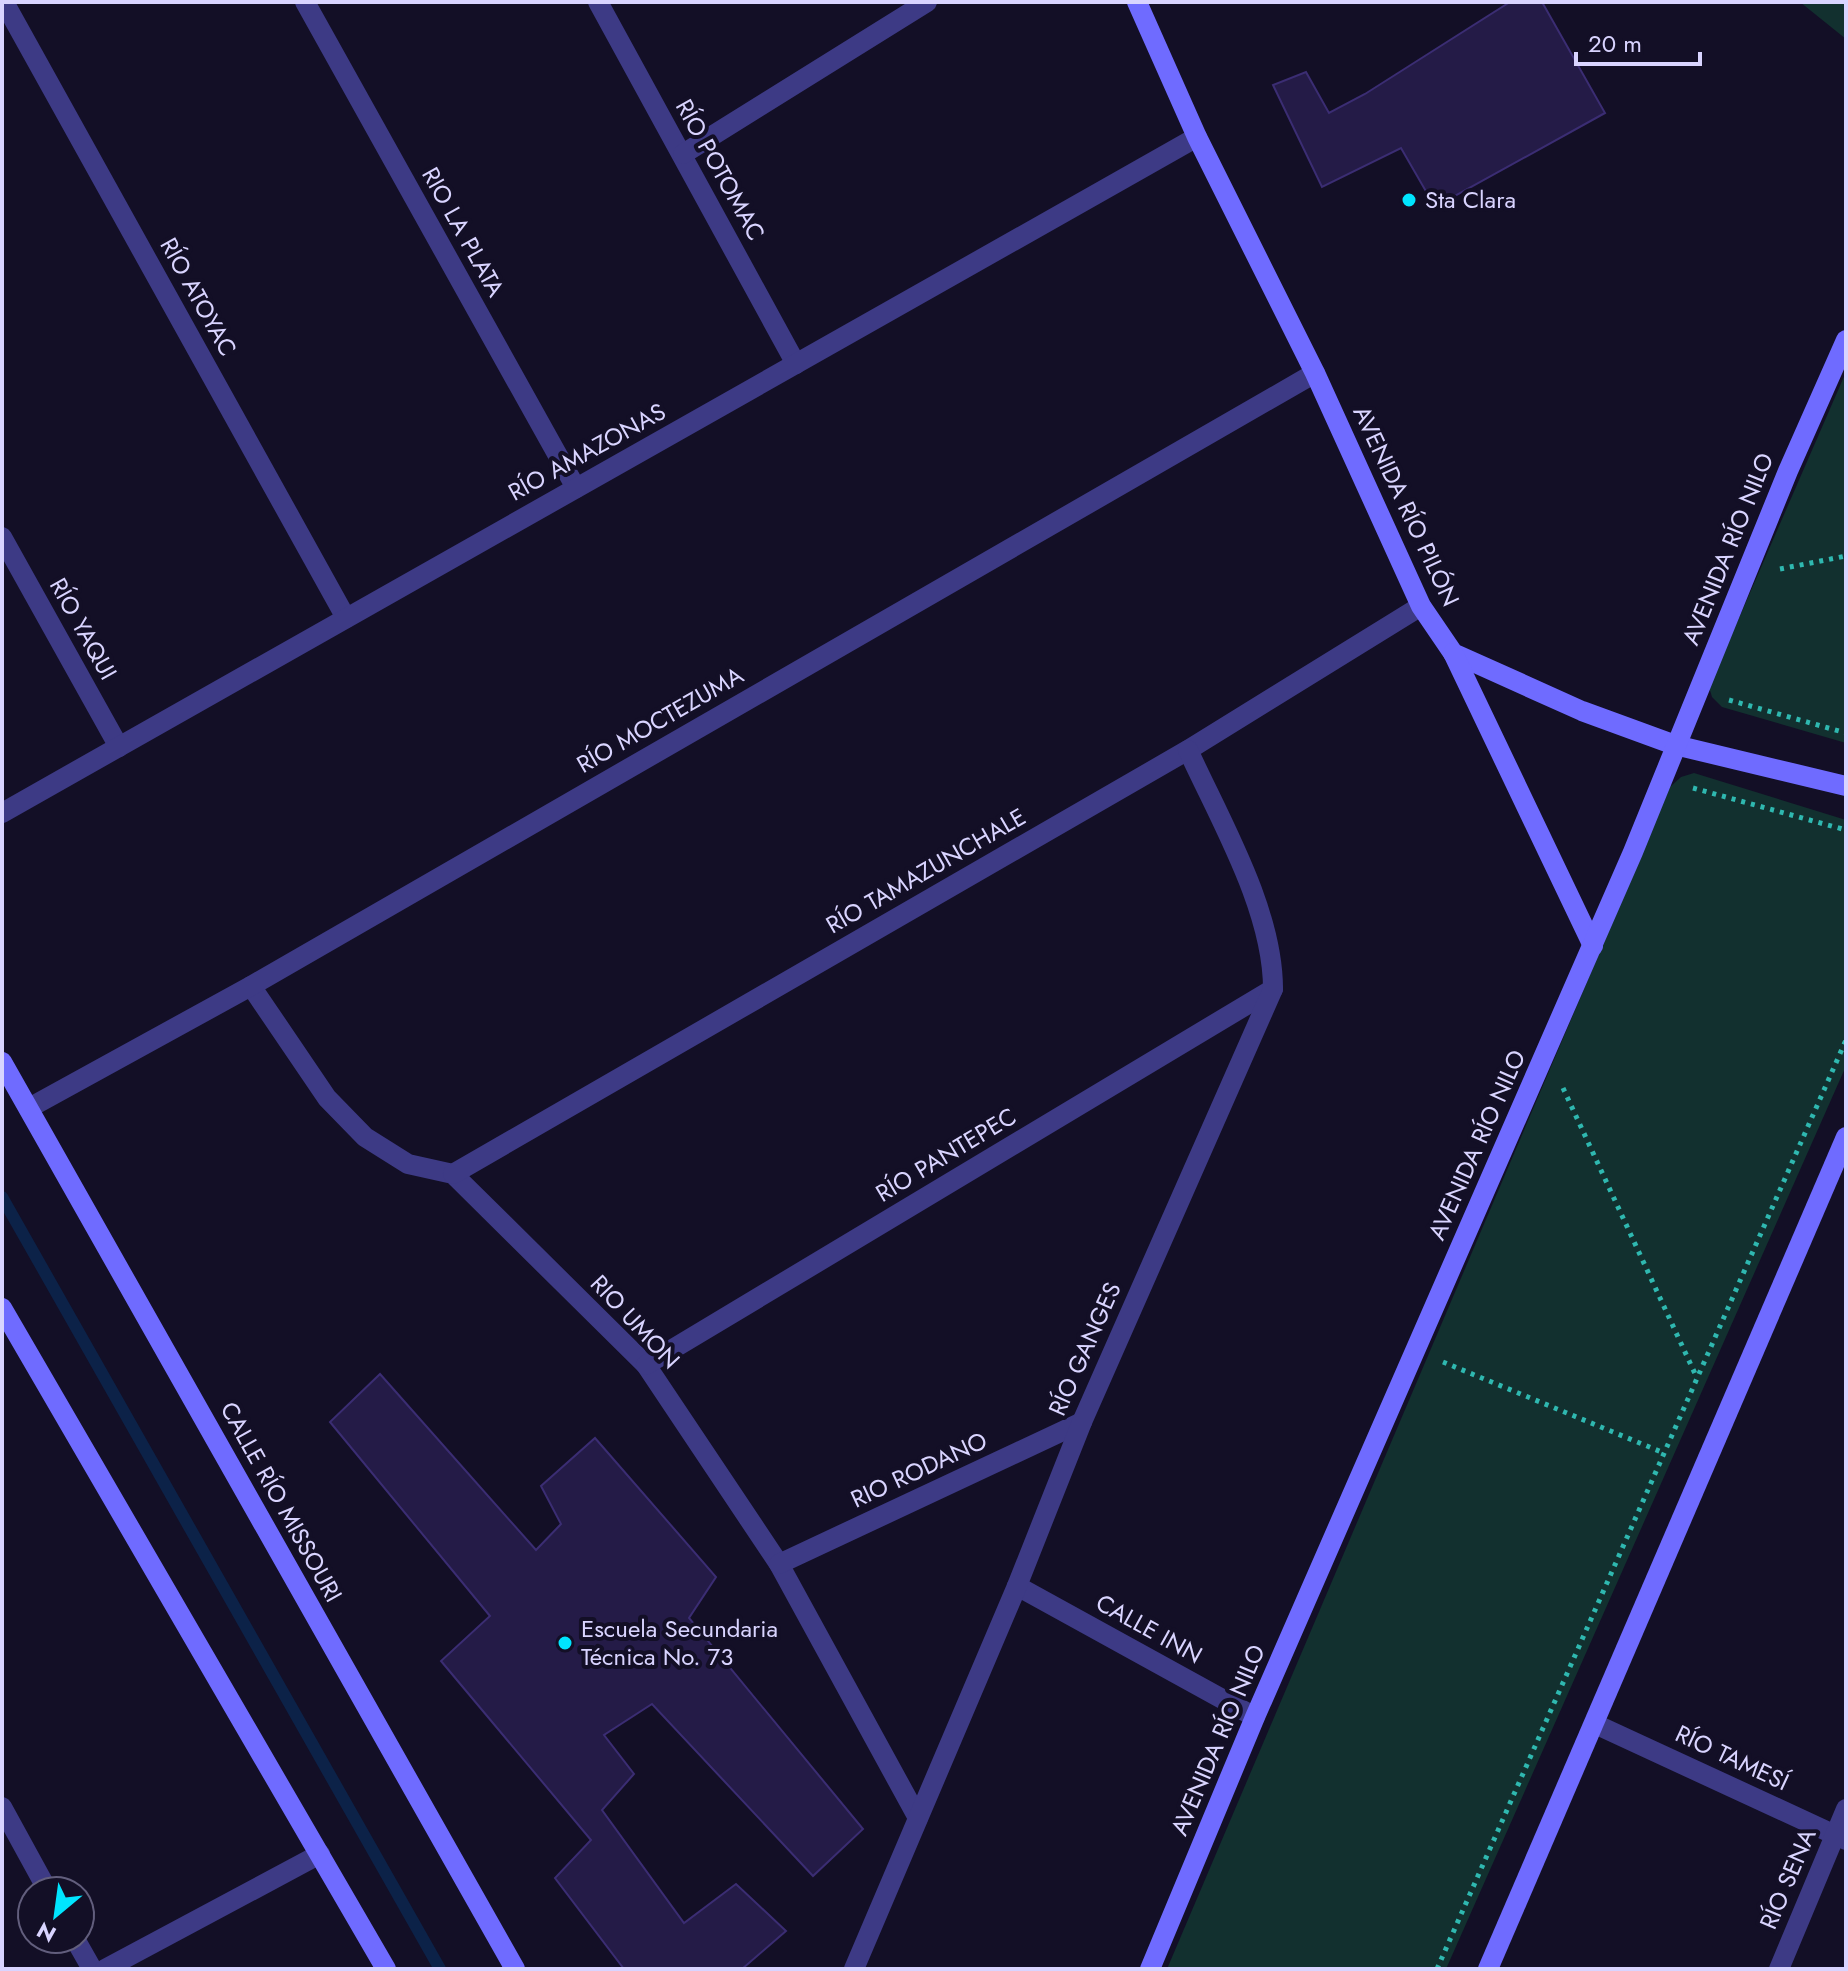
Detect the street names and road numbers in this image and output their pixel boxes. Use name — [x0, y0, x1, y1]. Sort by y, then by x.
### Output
street label: RÍO POTOMAC — [667, 93, 774, 247]
street label: RIO LA PLATA — [413, 161, 514, 303]
street label: RÍO ATOYAC — [152, 231, 245, 362]
street label: RÍO AMAZONAS — [502, 394, 672, 509]
street label: AVENIDA RÍO PILÓN — [1345, 400, 1468, 612]
street label: AVENIDA RÍO NILO — [1673, 447, 1782, 650]
street label: RÍO YAQUI — [41, 571, 126, 686]
street label: RÍO MOCTEZUMA — [570, 657, 750, 782]
street label: RÍO TAMAZUNCHALE — [819, 799, 1032, 942]
street label: AVENIDA RÍO NILO — [1419, 1044, 1534, 1245]
street label: RÍO PANTEPEC — [869, 1099, 1023, 1210]
street label: RIO UMON — [582, 1267, 688, 1377]
street label: RÍO GANGES — [1040, 1276, 1130, 1421]
street label: CALLE RÍO MISSOURI — [212, 1395, 351, 1608]
street label: RIO RODANO — [845, 1423, 993, 1516]
street label: CALLE INN — [1090, 1585, 1209, 1672]
street label: AVENIDA RÍO NILO — [1161, 1639, 1274, 1841]
street label: RÍO TAMESÍ — [1670, 1716, 1796, 1800]
street label: RÍO SENA — [1751, 1823, 1824, 1935]

